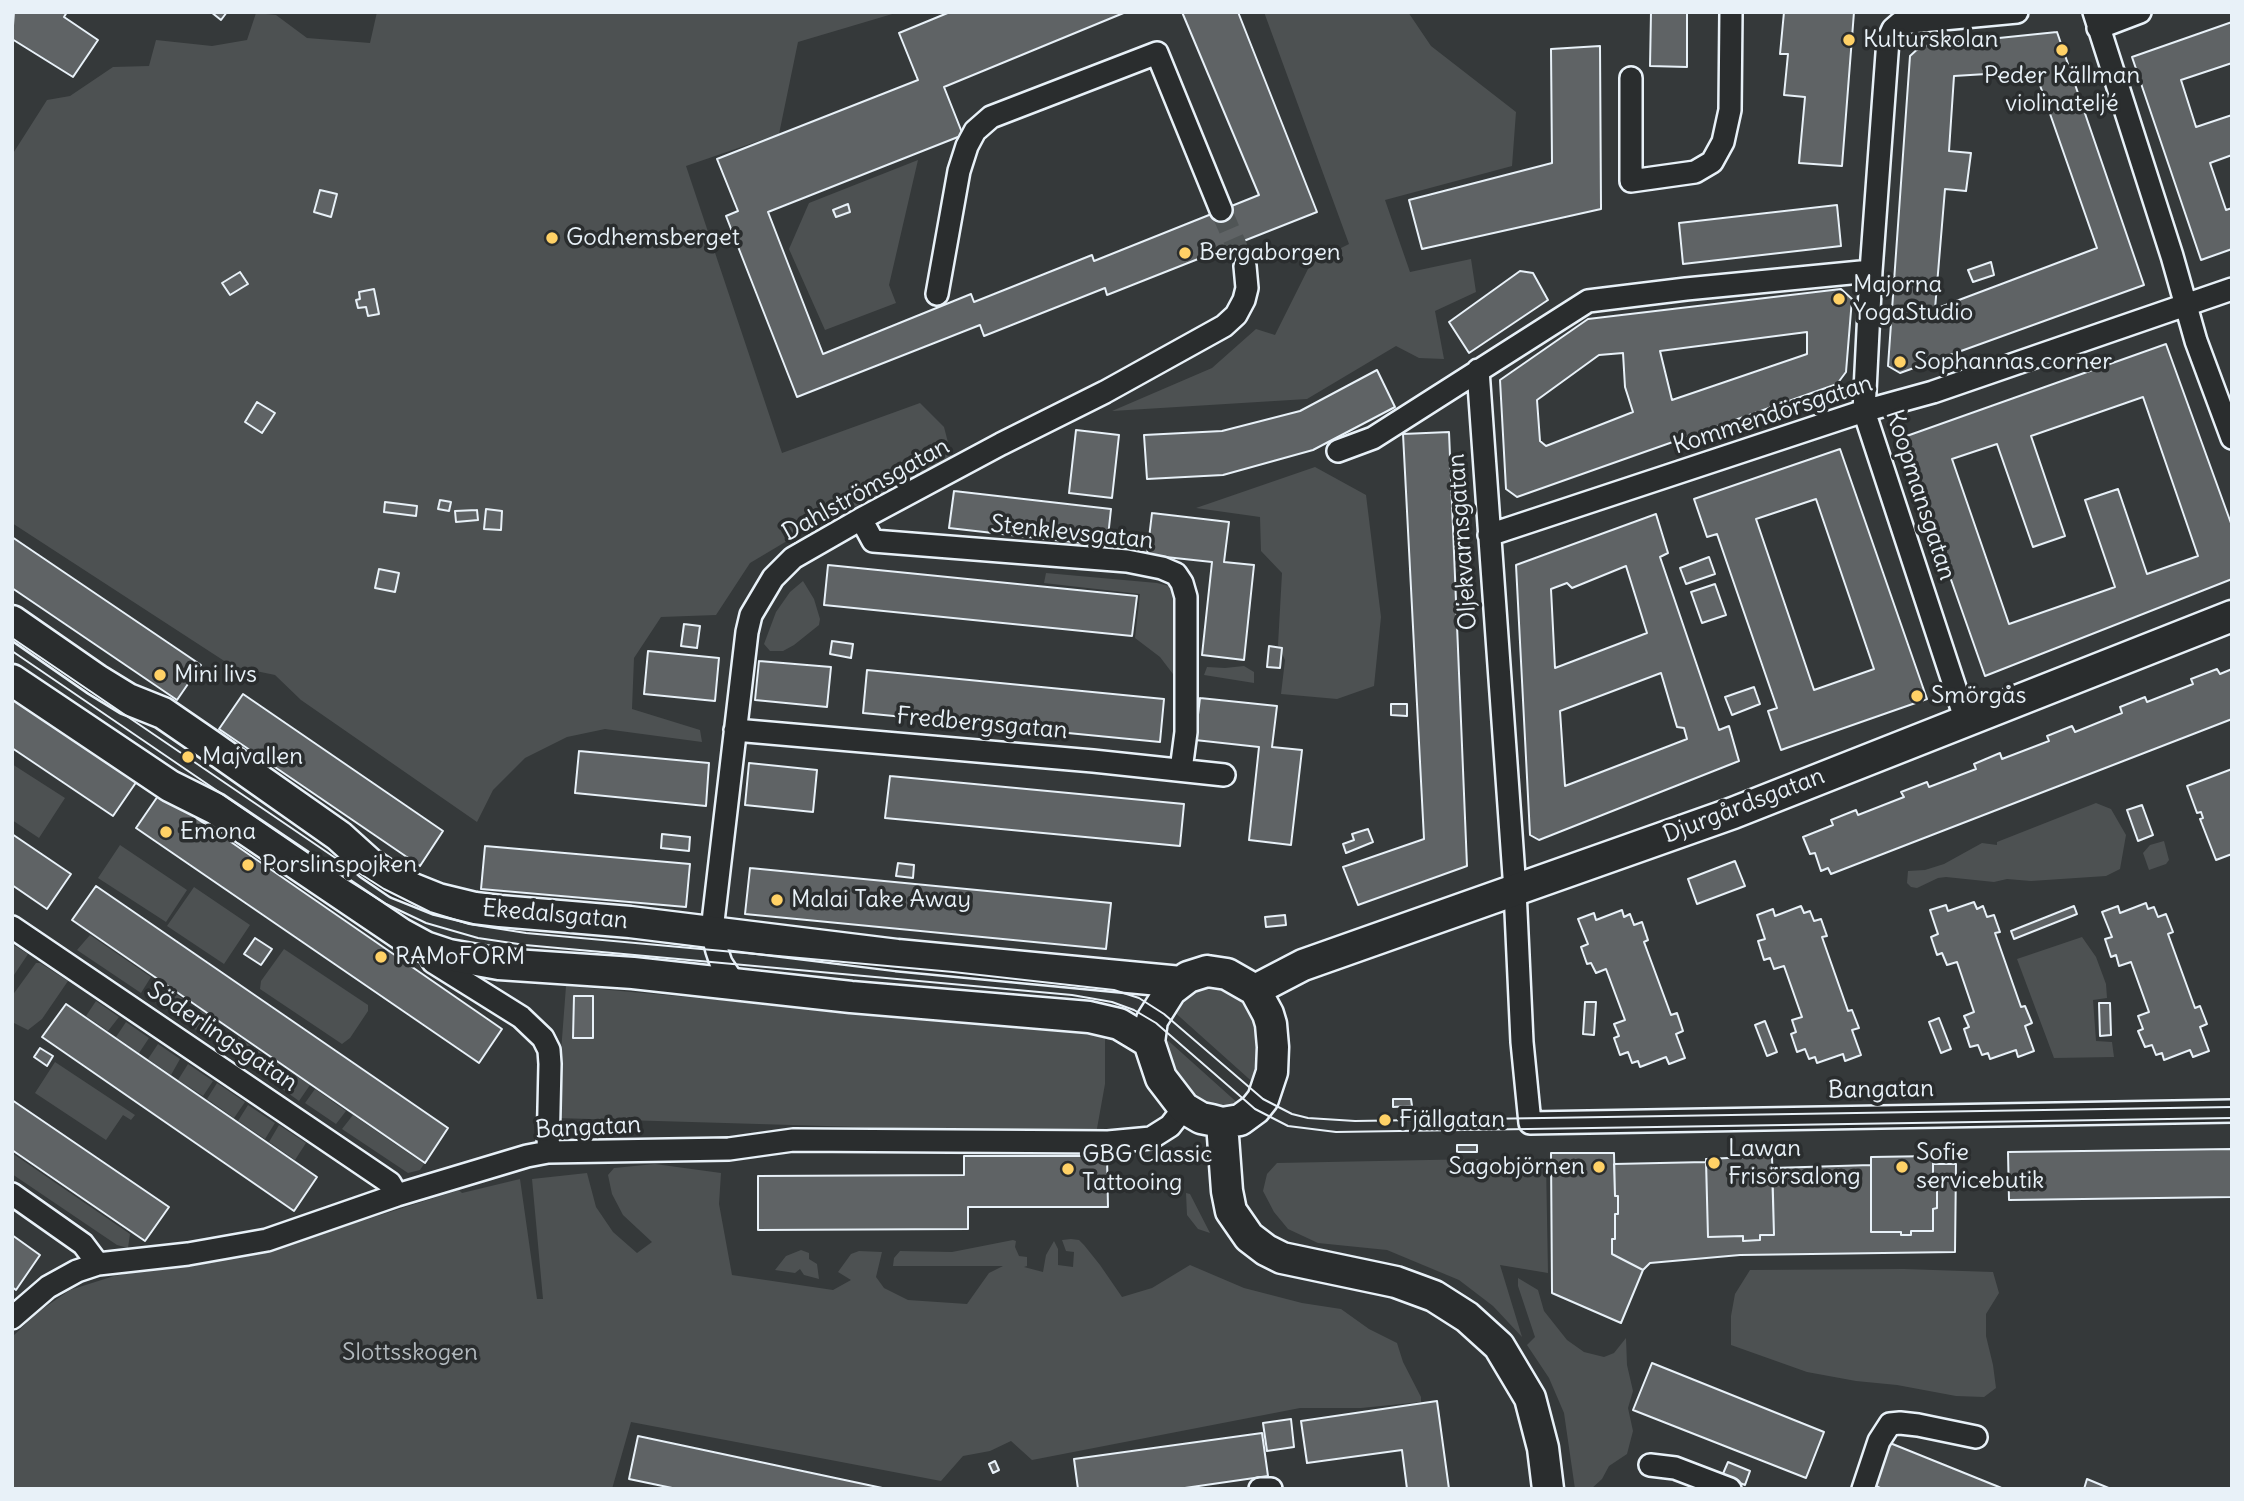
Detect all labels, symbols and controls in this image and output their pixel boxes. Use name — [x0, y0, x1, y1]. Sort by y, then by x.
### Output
place label: Kulturskolan — [1863, 26, 1998, 54]
marker: Kulturskolan — [1841, 32, 1857, 48]
marker: Peder Källman violinateljé — [2054, 42, 2070, 58]
place label: Peder Källman violinateljé — [1984, 62, 2140, 118]
place label: Godhemsberget — [566, 224, 740, 252]
marker: Godhemsberget — [544, 230, 560, 246]
place label: Bergaborgen — [1199, 239, 1341, 267]
marker: Bergaborgen — [1177, 245, 1193, 261]
place label: Majorna YogaStudio — [1853, 271, 1973, 327]
marker: Majorna YogaStudio — [1831, 291, 1847, 307]
place label: Sophannas corner — [1914, 348, 2112, 376]
marker: Sophannas corner — [1892, 354, 1908, 370]
street label: Kommendörsgatan — [1670, 369, 1876, 461]
street label: Koopmansgatan — [1879, 406, 1961, 584]
street label: Dahlströmsgatan — [777, 432, 955, 548]
street label: Oljekvarnsgatan — [1442, 453, 1484, 631]
street label: Stenklevsgatan — [989, 510, 1155, 556]
place label: Mini livs — [174, 661, 257, 689]
marker: Mini livs — [152, 667, 168, 683]
place label: Smörgås — [1931, 682, 2026, 710]
marker: Smörgås — [1909, 688, 1925, 704]
street label: Fredbergsgatan — [895, 702, 1069, 746]
place label: Majvallen — [202, 743, 303, 771]
marker: Majvallen — [180, 749, 196, 765]
street label: Djurgårdsgatan — [1659, 762, 1829, 850]
place label: Emona — [180, 818, 256, 846]
marker: Emona — [158, 824, 174, 840]
place label: Porslinspojken — [262, 851, 417, 879]
marker: Porslinspojken — [240, 857, 256, 873]
place label: Malai Take Away — [791, 886, 971, 914]
marker: Malai Take Away — [769, 892, 785, 908]
street label: Ekedalsgatan — [481, 894, 629, 936]
place label: RAMoFORM — [395, 943, 525, 971]
marker: RAMoFORM — [373, 949, 389, 965]
street label: Söderlingsgatan — [141, 976, 303, 1098]
street label: Bangatan — [1828, 1075, 1934, 1105]
place label: Fjällgatan — [1399, 1106, 1505, 1134]
street label: Bangatan — [534, 1111, 642, 1145]
marker: Fjällgatan — [1377, 1112, 1393, 1128]
place label: Lawan Frisörsalong — [1728, 1135, 1861, 1191]
place label: Sofie servicebutik — [1916, 1139, 2044, 1195]
place label: GBG Classic Tattooing — [1082, 1141, 1212, 1197]
place label: Sagobjörnen — [1449, 1153, 1585, 1181]
marker: Lawan Frisörsalong — [1706, 1155, 1722, 1171]
marker: Sagobjörnen — [1591, 1159, 1607, 1175]
marker: Sofie servicebutik — [1894, 1159, 1910, 1175]
marker: GBG Classic Tattooing — [1060, 1161, 1076, 1177]
park label: Slottsskogen — [342, 1339, 478, 1367]

